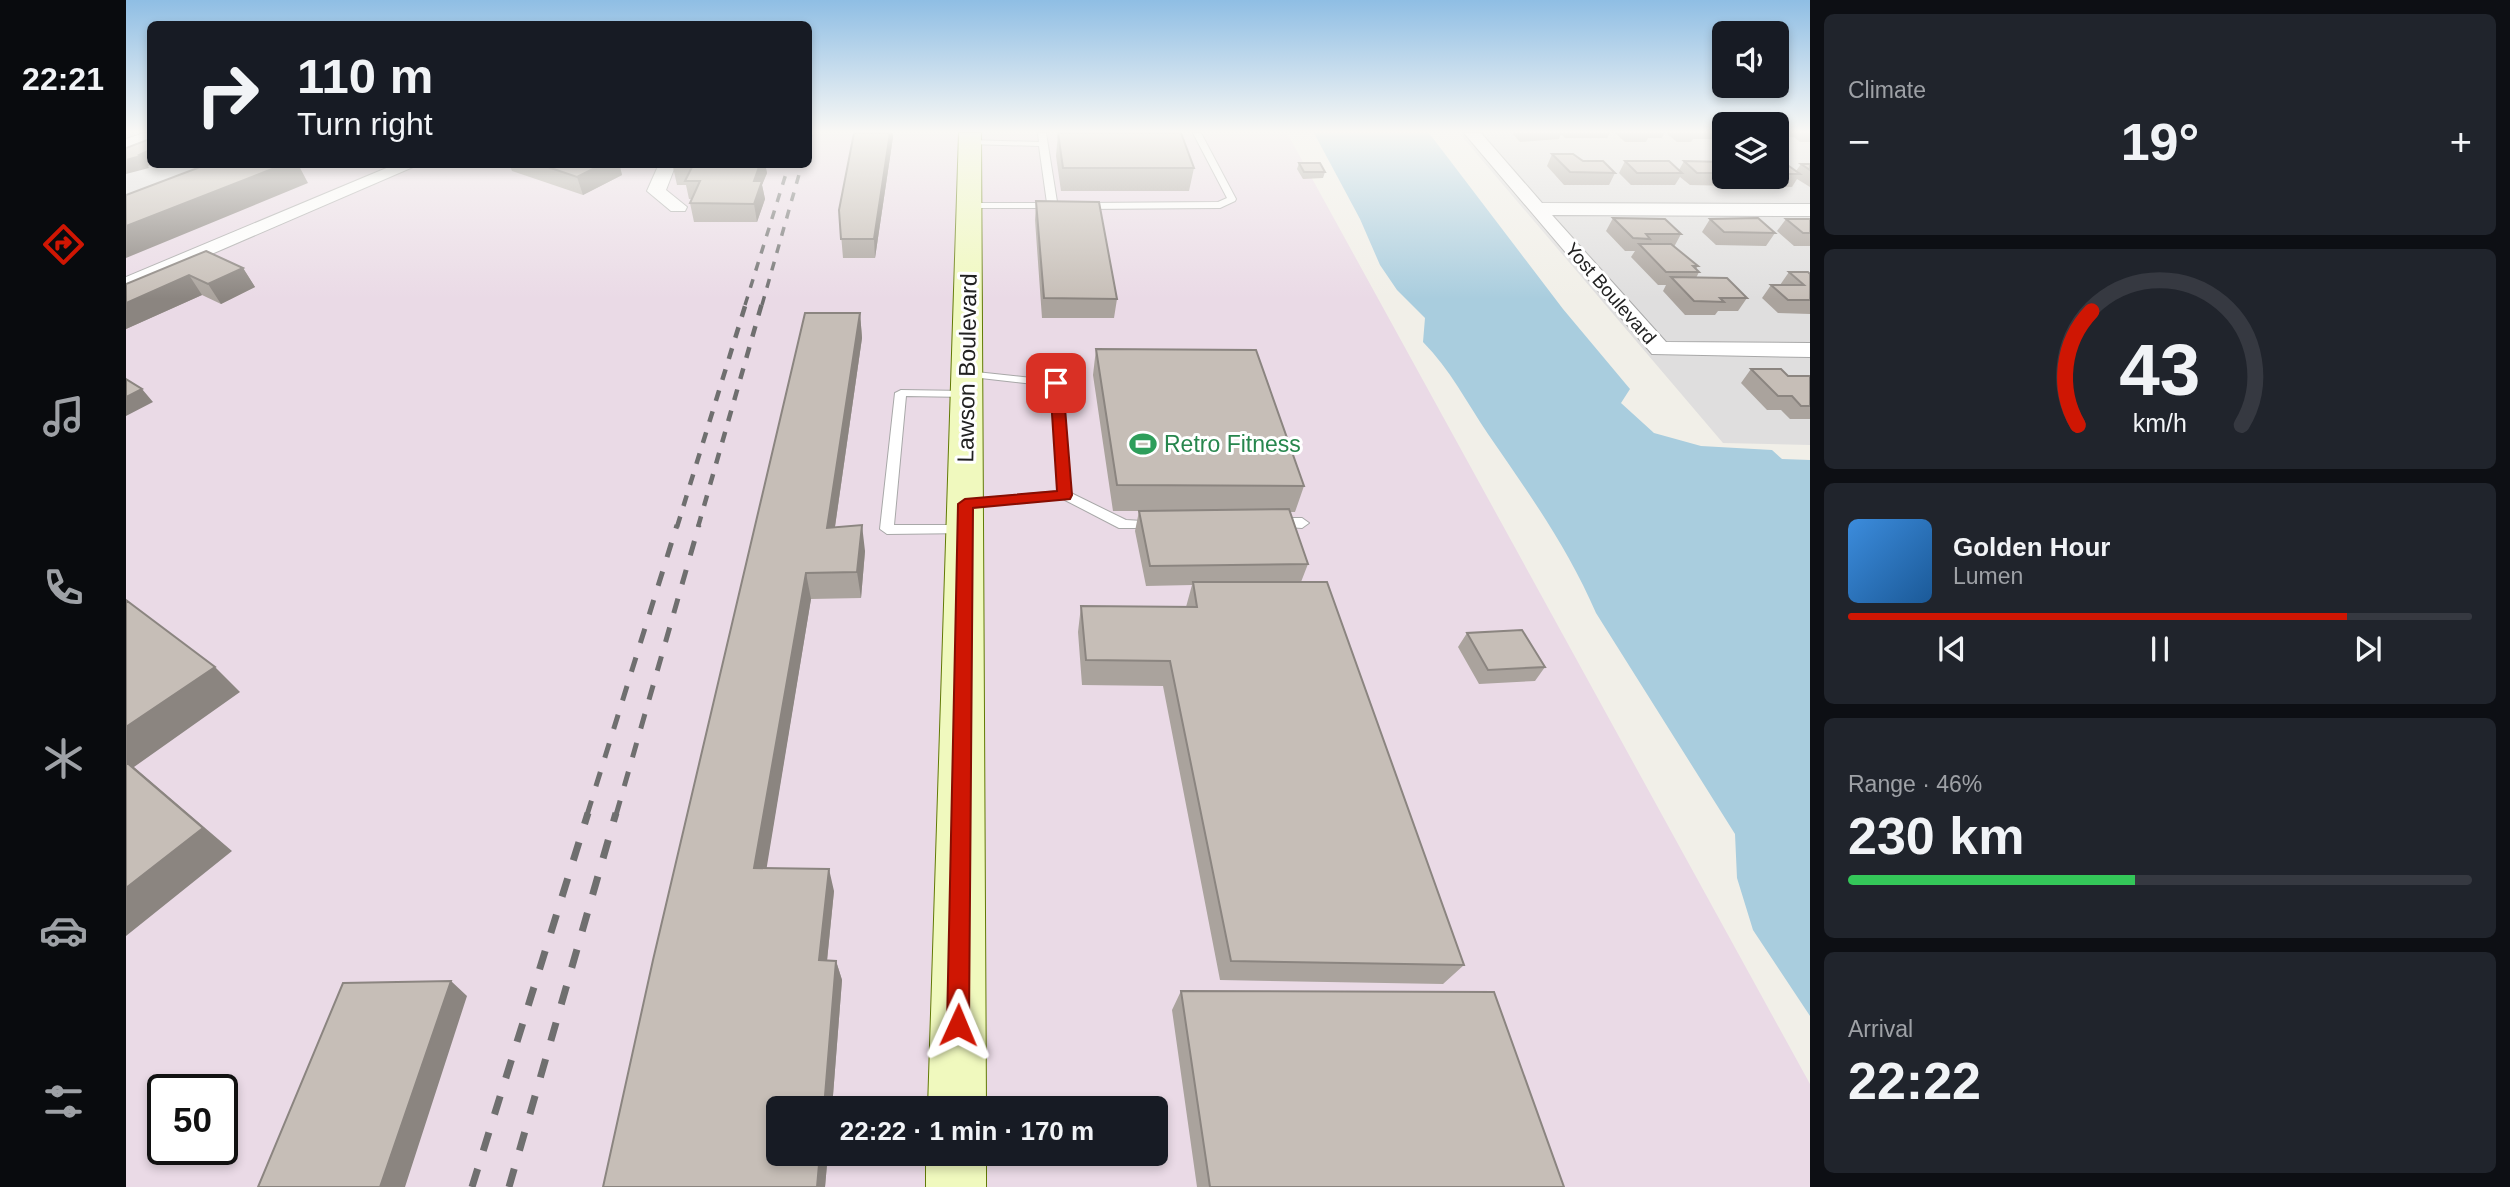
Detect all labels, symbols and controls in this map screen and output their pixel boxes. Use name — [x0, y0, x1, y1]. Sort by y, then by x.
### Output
map controls — [1712, 21, 1789, 189]
button: sound — [1712, 21, 1789, 98]
icon: right — [182, 49, 273, 140]
text: 110 m — [297, 49, 433, 103]
text: 22:21 — [22, 61, 104, 97]
text: Climate — [1848, 77, 1926, 103]
text: Turn right — [297, 106, 433, 142]
button: layers — [1712, 112, 1789, 189]
text: 19° — [2121, 113, 2199, 171]
text: − — [1848, 121, 1870, 163]
text: + — [2450, 121, 2472, 163]
icon: directions — [39, 220, 88, 269]
street label: Yost Boulevard — [1561, 238, 1660, 348]
street label: Lawson Boulevard — [952, 273, 982, 463]
text: 43 — [2120, 329, 2200, 410]
pin — [1026, 353, 1086, 413]
icon: arrive — [1037, 364, 1075, 402]
icon: music — [39, 392, 88, 441]
text: km/h — [2133, 409, 2187, 437]
sports icon: Retro Fitness — [1128, 429, 1158, 459]
place label: Retro Fitness — [1164, 431, 1301, 457]
text: Golden Hour — [1953, 532, 2110, 562]
icon: phone — [39, 563, 88, 612]
text: Lumen — [1953, 563, 2023, 589]
icon: previous — [1933, 630, 1971, 668]
icon: pause — [2141, 630, 2179, 668]
icon: next — [2349, 630, 2387, 668]
icon: climate — [39, 734, 88, 783]
text: Range · 46% — [1848, 771, 1982, 797]
text: 230 km — [1848, 807, 2024, 865]
icon: car — [39, 906, 88, 955]
position arrow — [921, 988, 995, 1062]
text: Arrival — [1848, 1016, 1913, 1042]
text: 22:22 — [1848, 1052, 1981, 1110]
speed limit sign: 50 — [147, 1074, 238, 1165]
icon: filters — [39, 1077, 88, 1126]
text: 22:22 · 1 min · 170 m — [840, 1116, 1094, 1146]

